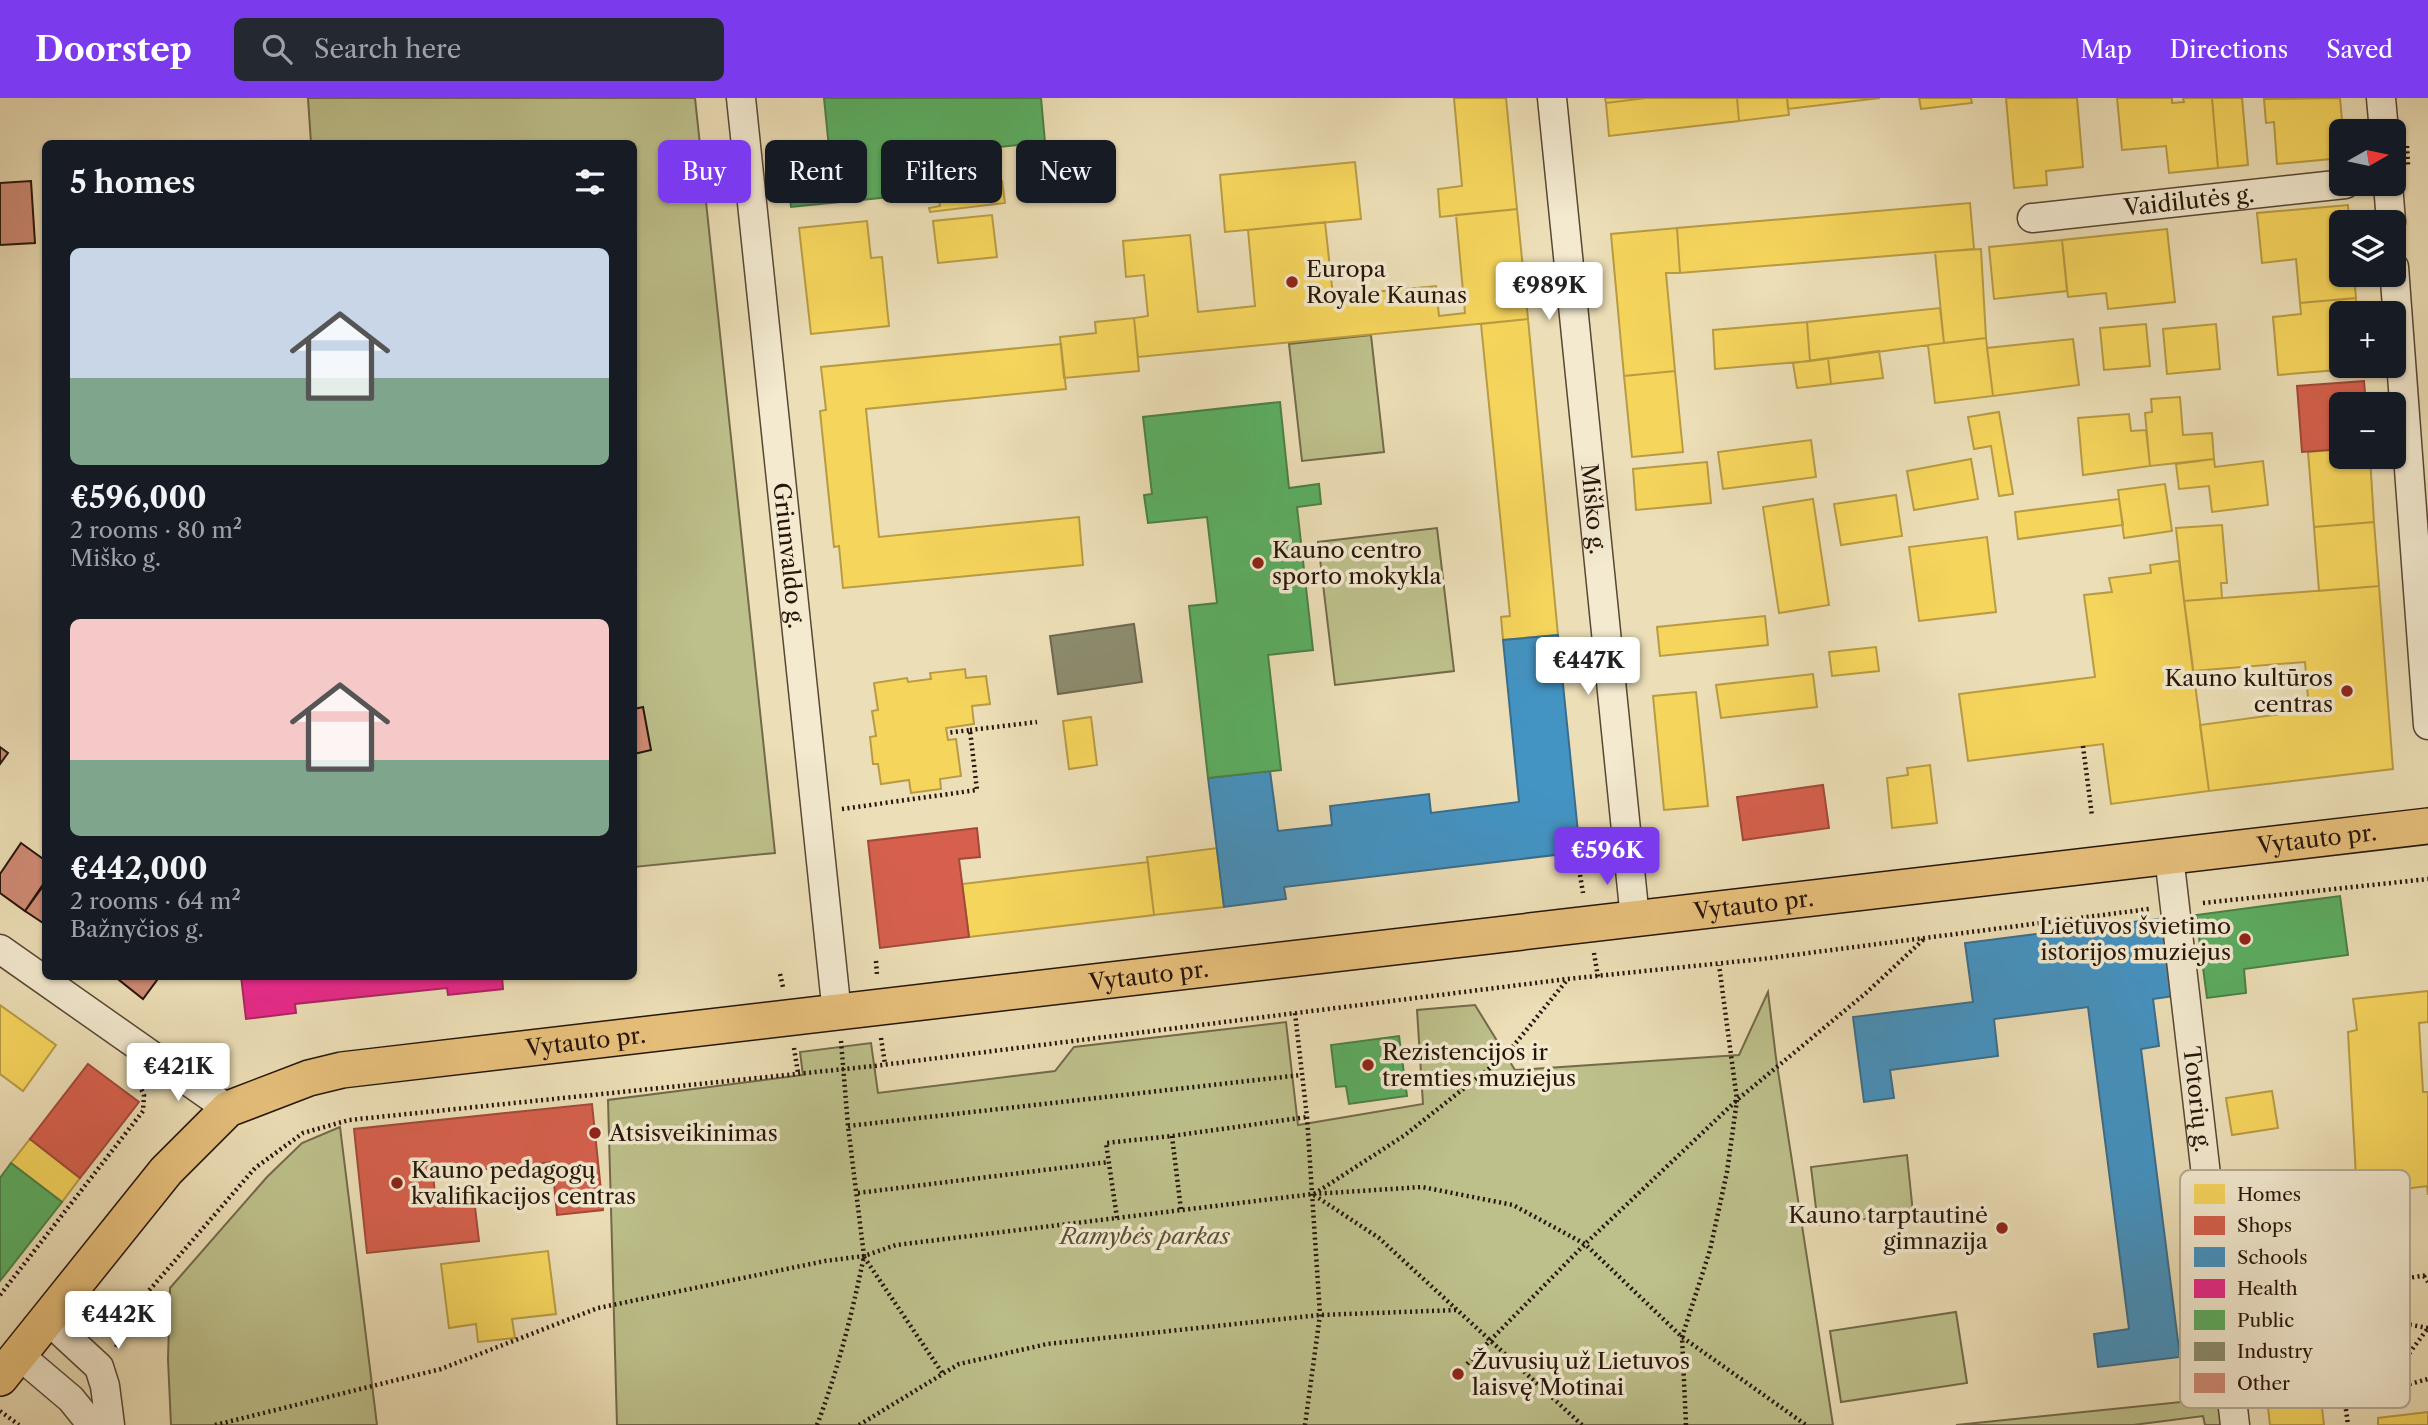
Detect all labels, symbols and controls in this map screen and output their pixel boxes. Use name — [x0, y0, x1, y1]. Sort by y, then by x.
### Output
search box — [234, 18, 724, 81]
text: Doorstep — [35, 29, 192, 70]
icon: search — [258, 30, 296, 68]
text: Search here — [314, 33, 461, 65]
text: Map — [2080, 35, 2132, 64]
text: Directions — [2170, 35, 2288, 64]
text: Saved — [2326, 35, 2393, 64]
north arrow — [2329, 119, 2406, 196]
map controls — [2329, 119, 2406, 469]
chip: Buy — [658, 140, 751, 203]
chip: Rent — [765, 140, 867, 203]
chip: Filters — [881, 140, 1002, 203]
chip: New — [1016, 140, 1116, 203]
icon: filters — [571, 163, 609, 201]
text: 5 homes — [70, 164, 195, 201]
street label: Vaidilutės g. — [2121, 180, 2256, 222]
button: layers — [2329, 210, 2406, 287]
place label: Europa Royale Kaunas — [1306, 255, 1467, 309]
pin: €989K — [1500, 262, 1598, 322]
text: €989K — [1512, 271, 1586, 299]
marker: Europa Royale Kaunas — [1284, 274, 1300, 290]
icon: home — [277, 293, 403, 419]
button: + — [2329, 301, 2406, 378]
button: − — [2329, 392, 2406, 469]
street label: Miško g. — [1575, 462, 1612, 556]
text: €596,000 — [70, 479, 207, 516]
street label: Griunvaldo g. — [767, 481, 811, 630]
text: 2 rooms · 80 m² — [70, 516, 242, 544]
place label: Kauno centro sporto mokykla — [1272, 536, 1443, 590]
text: Miško g. — [70, 544, 161, 572]
marker: Kauno centro sporto mokykla — [1250, 555, 1266, 571]
pin: €447K — [1539, 638, 1637, 697]
text: €447K — [1552, 646, 1624, 674]
icon: home — [277, 664, 403, 790]
place label: Kauno kultūros centras — [2164, 664, 2333, 718]
marker: Kauno kultūros centras — [2339, 683, 2355, 699]
street label: Vytauto pr. — [2254, 818, 2378, 860]
pin: €596K — [1558, 828, 1656, 887]
text: €596K — [1570, 836, 1644, 864]
text: €442,000 — [70, 850, 208, 887]
street label: Vytauto pr. — [1691, 884, 1815, 926]
text: 2 rooms · 64 m² — [70, 887, 241, 915]
place label: Lietuvos švietimo istorijos muziejus — [2039, 912, 2231, 966]
text: Bažnyčios g. — [70, 915, 204, 943]
marker: Lietuvos švietimo istorijos muziejus — [2237, 931, 2253, 947]
street label: Vytauto pr. — [1086, 955, 1210, 997]
street label: Vytauto pr. — [523, 1021, 647, 1063]
place label: Rezistencijos ir tremties muziejus — [1382, 1038, 1576, 1092]
pin: €421K — [129, 1044, 227, 1103]
street label: Totorių g. — [2177, 1045, 2217, 1154]
text: €421K — [143, 1052, 213, 1080]
marker: Rezistencijos ir tremties muziejus — [1360, 1057, 1376, 1073]
place label: Atsisveikinimas — [608, 1119, 778, 1147]
marker: Atsisveikinimas — [587, 1125, 603, 1141]
place label: Kauno pedagogų kvalifikacijos centras — [411, 1156, 636, 1210]
legend — [2180, 1170, 2410, 1408]
marker: Kauno pedagogų kvalifikacijos centras — [389, 1175, 405, 1191]
text: Homes — [2237, 1183, 2301, 1206]
place label: Kauno tarptautinė gimnazija — [1788, 1201, 1989, 1255]
text: Shops — [2237, 1214, 2292, 1237]
marker: Kauno tarptautinė gimnazija — [1994, 1220, 2010, 1236]
park label: Ramybės parkas — [1058, 1222, 1231, 1250]
text: Schools — [2237, 1246, 2307, 1269]
text: Health — [2237, 1277, 2298, 1300]
pin: €442K — [69, 1292, 167, 1351]
text: €442K — [81, 1300, 155, 1328]
text: Public — [2237, 1309, 2294, 1332]
text: Industry — [2237, 1340, 2313, 1363]
place label: Žuvusių už Lietuvos laisvę Motinai — [1472, 1347, 1690, 1401]
marker: Žuvusių už Lietuvos laisvę Motinai — [1450, 1366, 1466, 1382]
text: Other — [2237, 1372, 2290, 1395]

